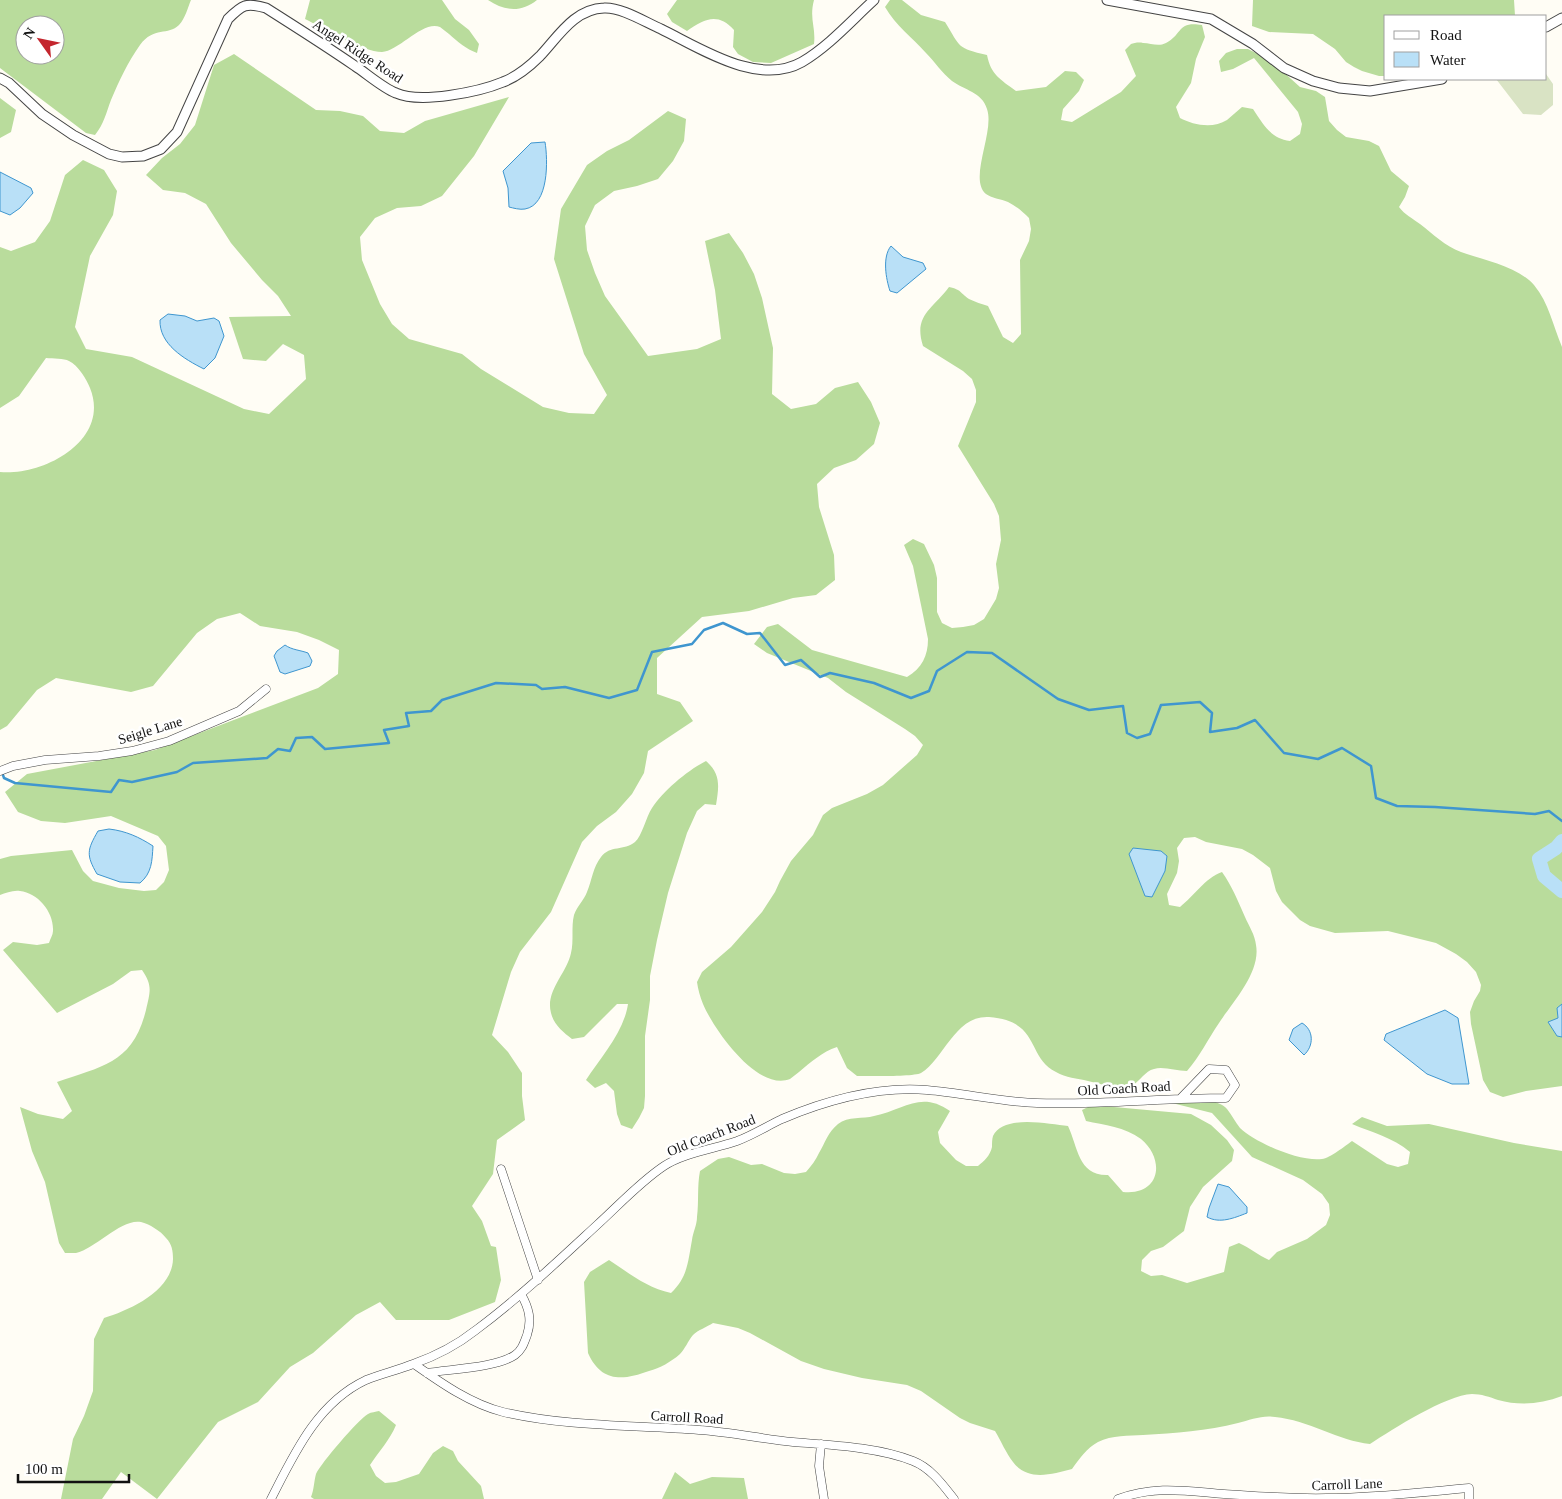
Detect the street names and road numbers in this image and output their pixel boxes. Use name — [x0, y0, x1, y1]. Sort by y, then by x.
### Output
street label: Angel Ridge Road — [310, 17, 406, 86]
street label: Seigle Lane — [116, 714, 184, 747]
street label: Old Coach Road — [1077, 1079, 1171, 1098]
street label: Old Coach Road — [665, 1112, 757, 1159]
street label: Carroll Road — [650, 1408, 724, 1427]
street label: Carroll Lane — [1311, 1476, 1383, 1493]

